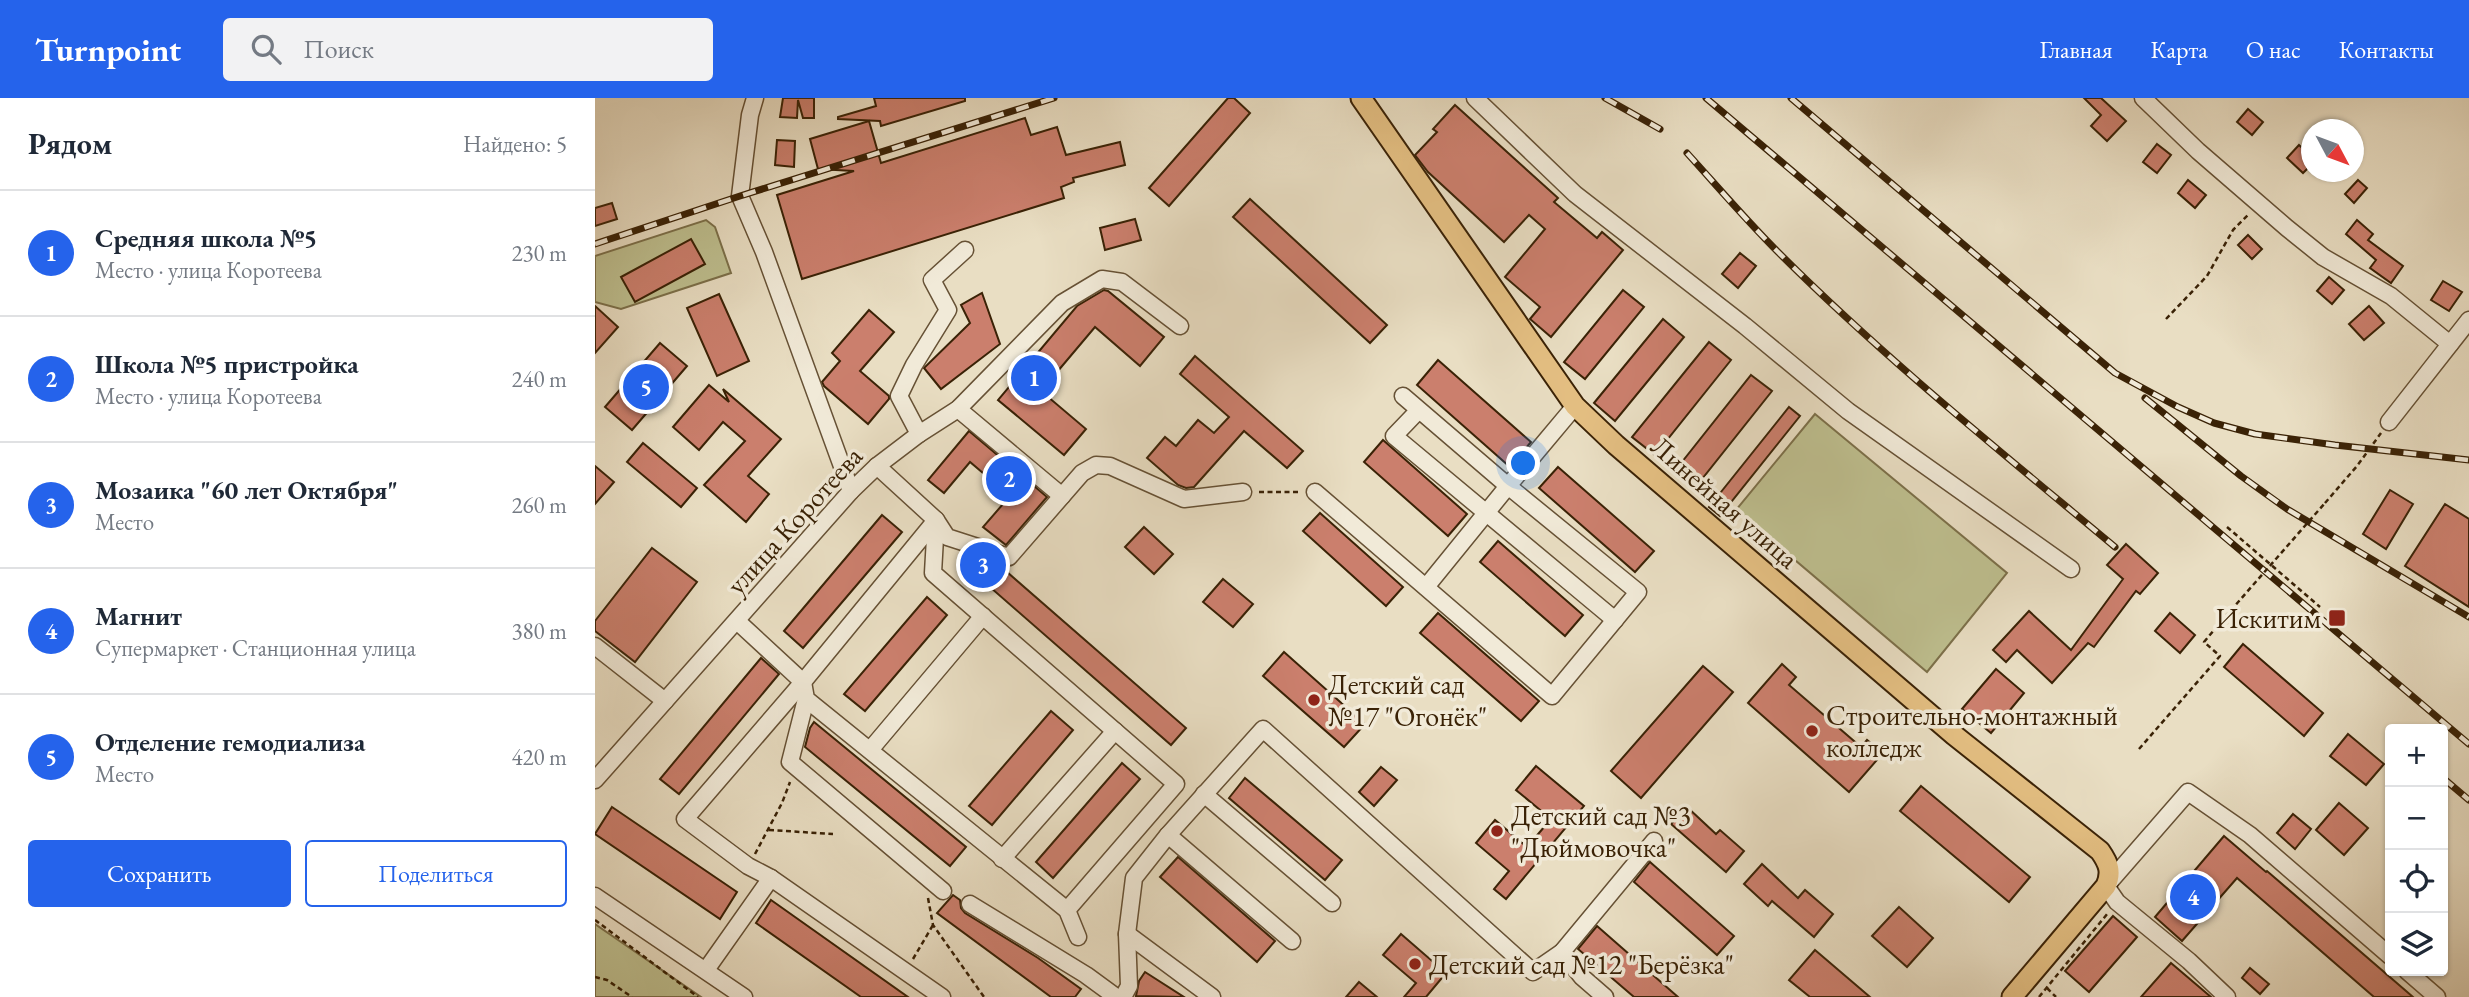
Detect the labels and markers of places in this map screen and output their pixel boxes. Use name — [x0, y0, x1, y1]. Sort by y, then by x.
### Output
pin: 1 — [1011, 352, 1057, 404]
pin: 5 — [623, 361, 669, 413]
pin: 2 — [986, 453, 1032, 505]
pin: 3 — [960, 539, 1006, 591]
place label: Искитим — [2216, 600, 2321, 636]
marker: Искитим — [2327, 608, 2347, 628]
place label: Детский сад №17 "Огонёк" — [1328, 666, 1487, 734]
marker: Детский сад №17 "Огонёк" — [1306, 692, 1322, 708]
place label: Строительно-монтажный колледж — [1826, 697, 2118, 765]
marker: Строительно-монтажный колледж — [1804, 723, 1820, 739]
place label: Детский сад №3 "Дюймовочка" — [1511, 797, 1691, 865]
marker: Детский сад №3 "Дюймовочка" — [1489, 823, 1505, 839]
pin: 4 — [2170, 871, 2216, 923]
place label: Детский сад №12 "Берёзка" — [1429, 946, 1734, 982]
marker: Детский сад №12 "Берёзка" — [1407, 956, 1423, 972]

